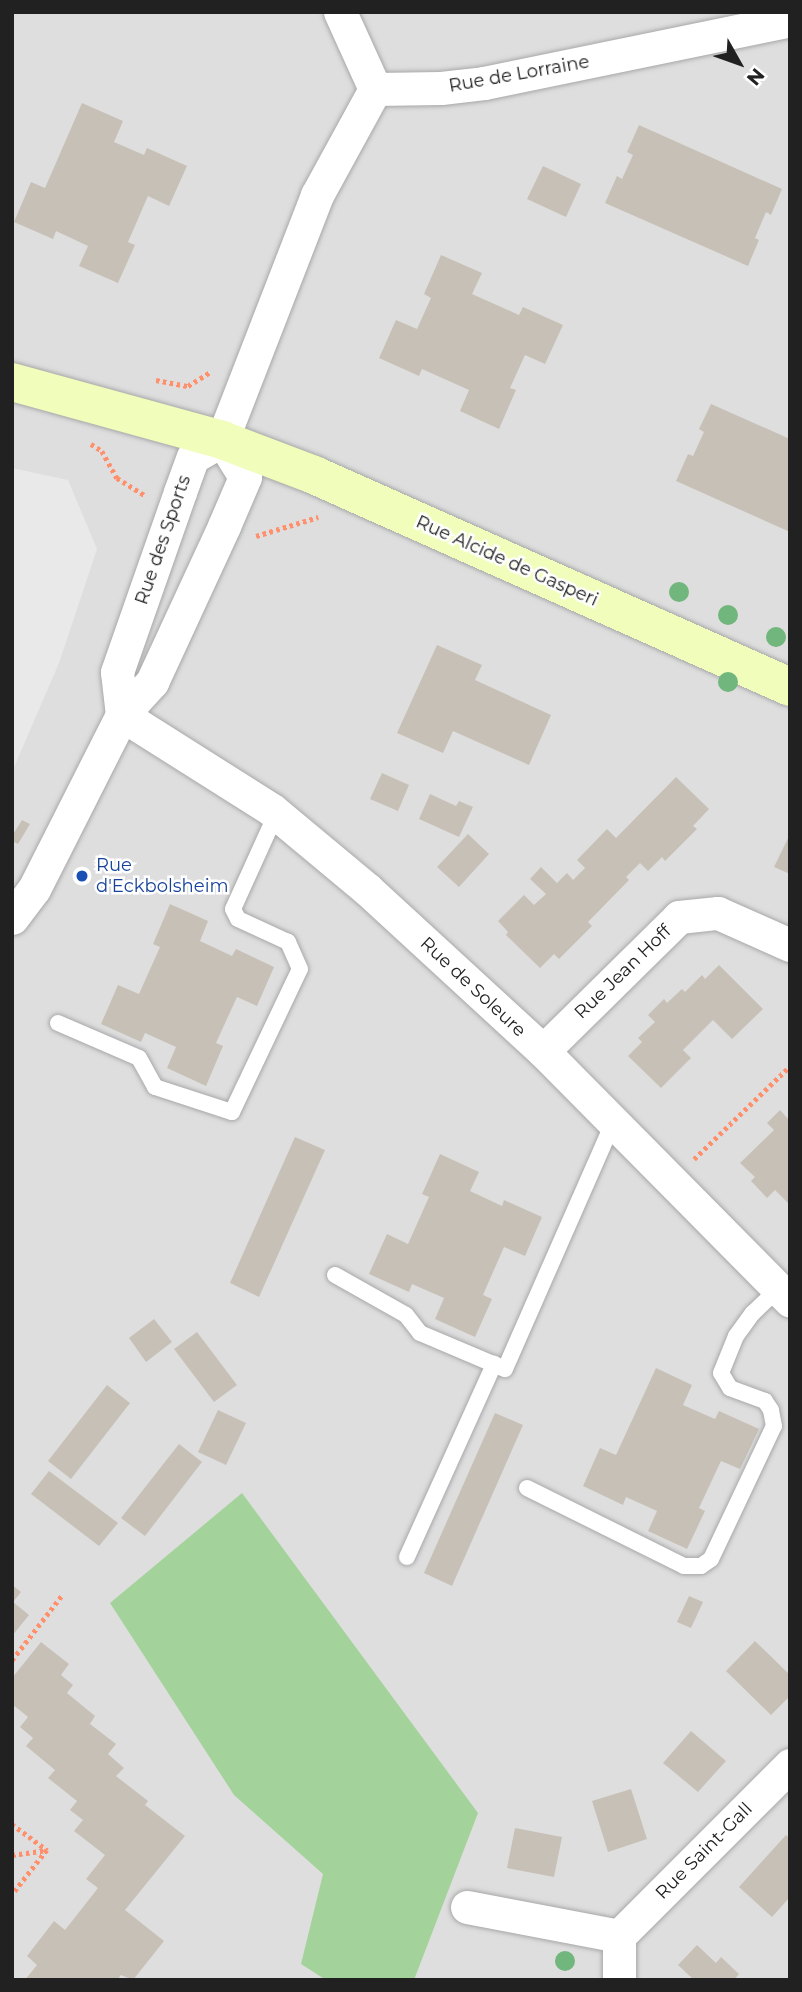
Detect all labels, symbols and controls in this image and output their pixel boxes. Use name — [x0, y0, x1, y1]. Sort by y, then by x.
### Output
north arrow — [704, 28, 774, 98]
street label: Rue de Lorraine — [447, 51, 591, 97]
text: N — [742, 64, 769, 90]
street label: Rue des Sports — [131, 472, 195, 608]
street label: Rue Alcide de Gasperi — [413, 511, 601, 611]
place label: Rue d'Eckbolsheim — [96, 855, 229, 898]
marker: Rue d'Eckbolsheim — [74, 868, 90, 884]
street label: Rue Jean Hoff — [570, 920, 676, 1024]
street label: Rue de Soleure — [416, 933, 530, 1041]
street label: Rue Saint-Gall — [651, 1798, 757, 1904]

